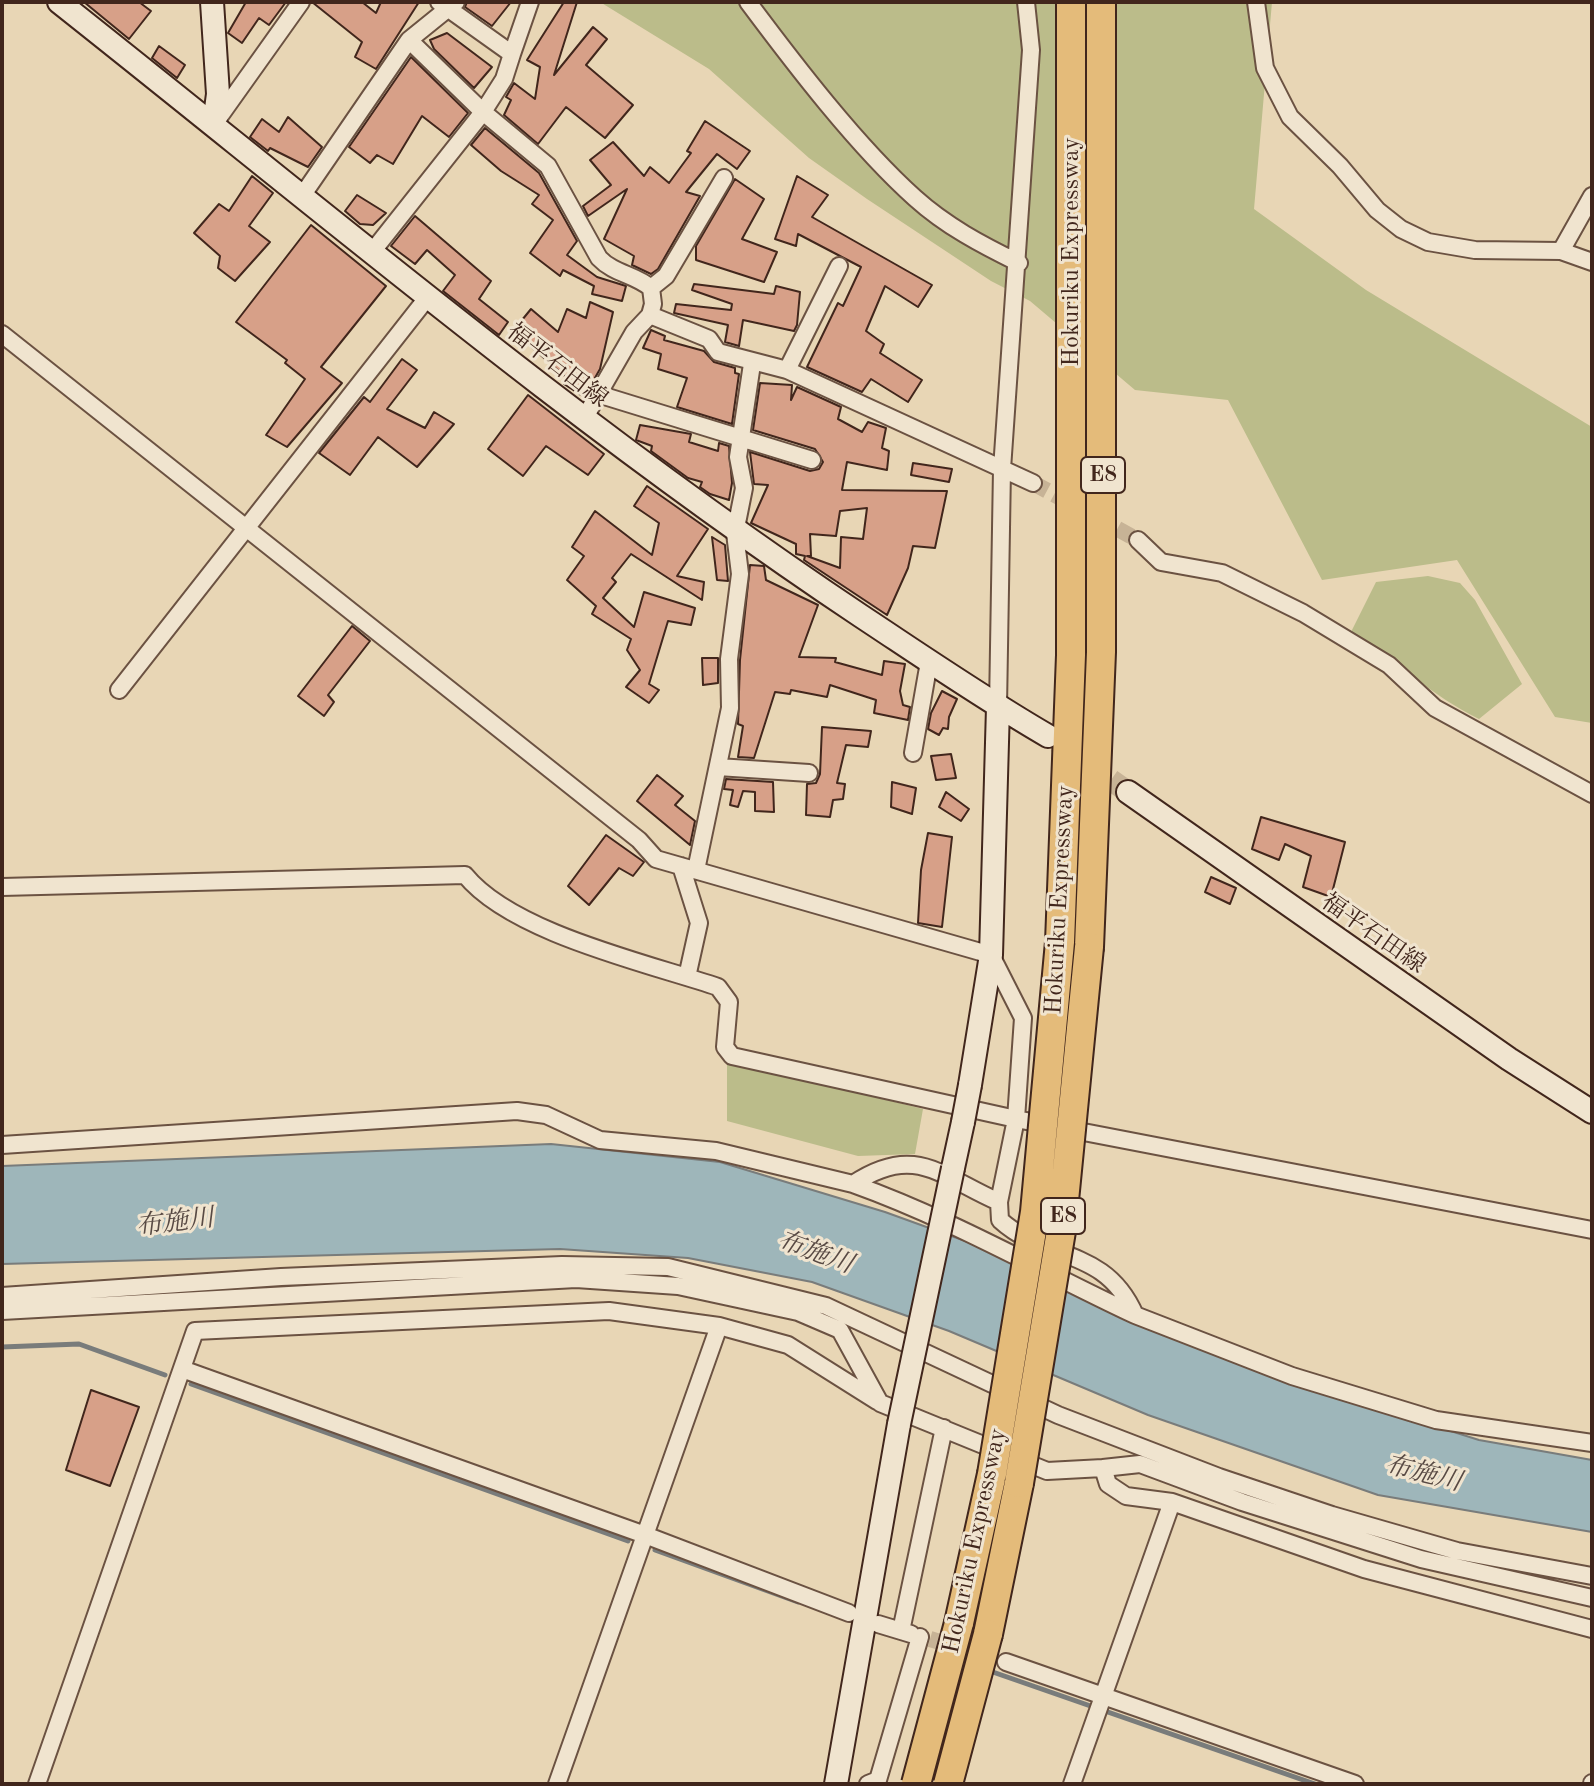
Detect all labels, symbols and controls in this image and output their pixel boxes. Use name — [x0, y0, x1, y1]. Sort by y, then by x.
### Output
street label: Hokuriku Expressway — [1058, 137, 1086, 367]
street label: 福平石田線 — [501, 318, 613, 414]
road number: E8 — [1081, 457, 1125, 493]
street label: Hokuriku Expressway — [1040, 785, 1080, 1015]
street label: 福平石田線 — [1316, 888, 1430, 980]
road number: E8 — [1041, 1198, 1085, 1234]
water label: 布施川 — [134, 1203, 216, 1243]
water label: 布施川 — [773, 1225, 857, 1281]
street label: Hokuriku Expressway — [937, 1426, 1013, 1656]
water label: 布施川 — [1381, 1449, 1465, 1499]

